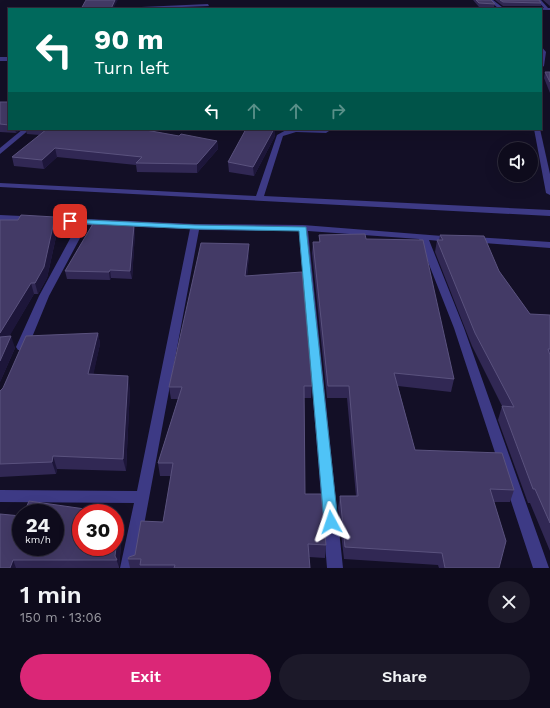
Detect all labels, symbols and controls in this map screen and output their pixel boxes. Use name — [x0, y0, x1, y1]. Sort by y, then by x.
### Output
text: 90 m — [94, 23, 164, 56]
icon: left — [28, 24, 80, 76]
text: Turn left — [94, 57, 169, 78]
icon: left — [201, 100, 223, 122]
icon: ahead — [243, 100, 265, 122]
icon: ahead — [285, 100, 307, 122]
icon: right — [327, 100, 349, 122]
map controls — [498, 142, 538, 182]
button: sound — [498, 142, 538, 182]
pin — [53, 204, 87, 238]
icon: arrive — [59, 210, 81, 232]
position arrow — [310, 501, 352, 543]
speed limit sign: 30 — [72, 504, 124, 556]
text: 24 — [26, 513, 50, 537]
text: km/h — [25, 534, 51, 545]
text: 1 min — [20, 581, 82, 609]
button: close — [488, 581, 530, 623]
text: 150 m · 13:06 — [20, 610, 102, 625]
button: Exit — [20, 654, 271, 700]
button: Share — [279, 654, 530, 700]

